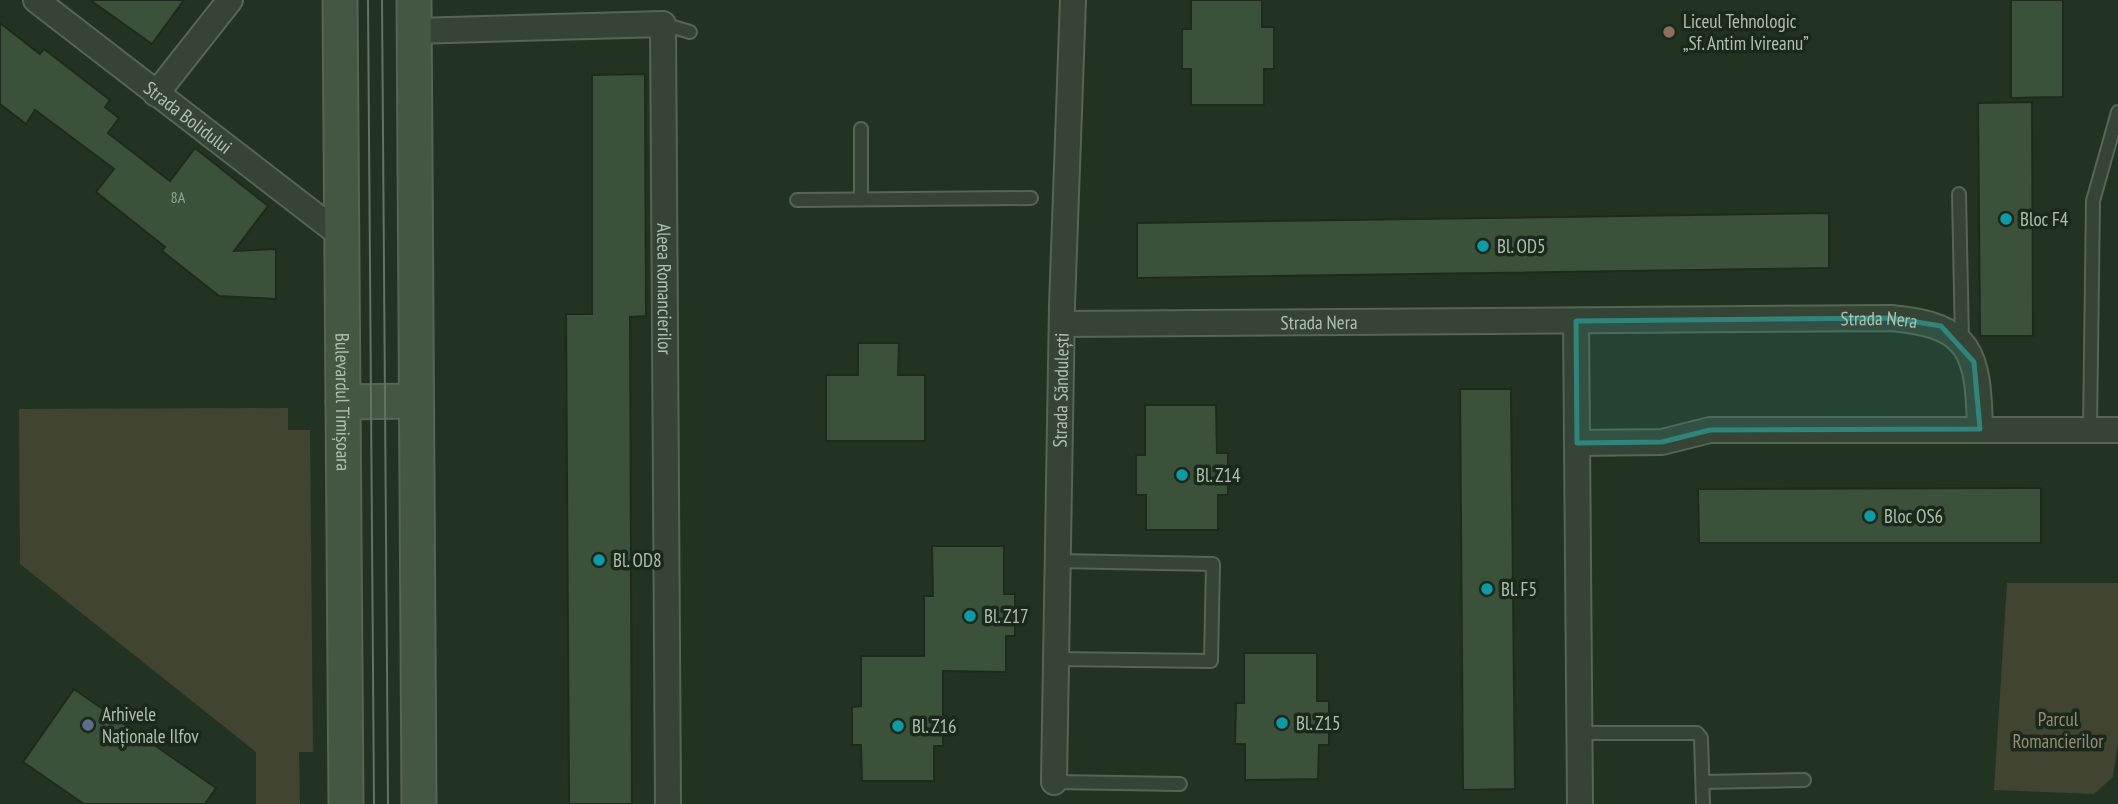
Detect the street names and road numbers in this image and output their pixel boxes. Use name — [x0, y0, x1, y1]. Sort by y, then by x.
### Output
street label: Strada Bolidului — [139, 76, 237, 159]
street label: Aleea Romancierilor — [652, 223, 677, 356]
street label: Strada Nera — [1840, 306, 1919, 333]
street label: Strada Nera — [1280, 310, 1358, 334]
street label: Strada Săndulești — [1048, 332, 1074, 448]
street label: Bulevardul Timișoara — [330, 333, 356, 471]

